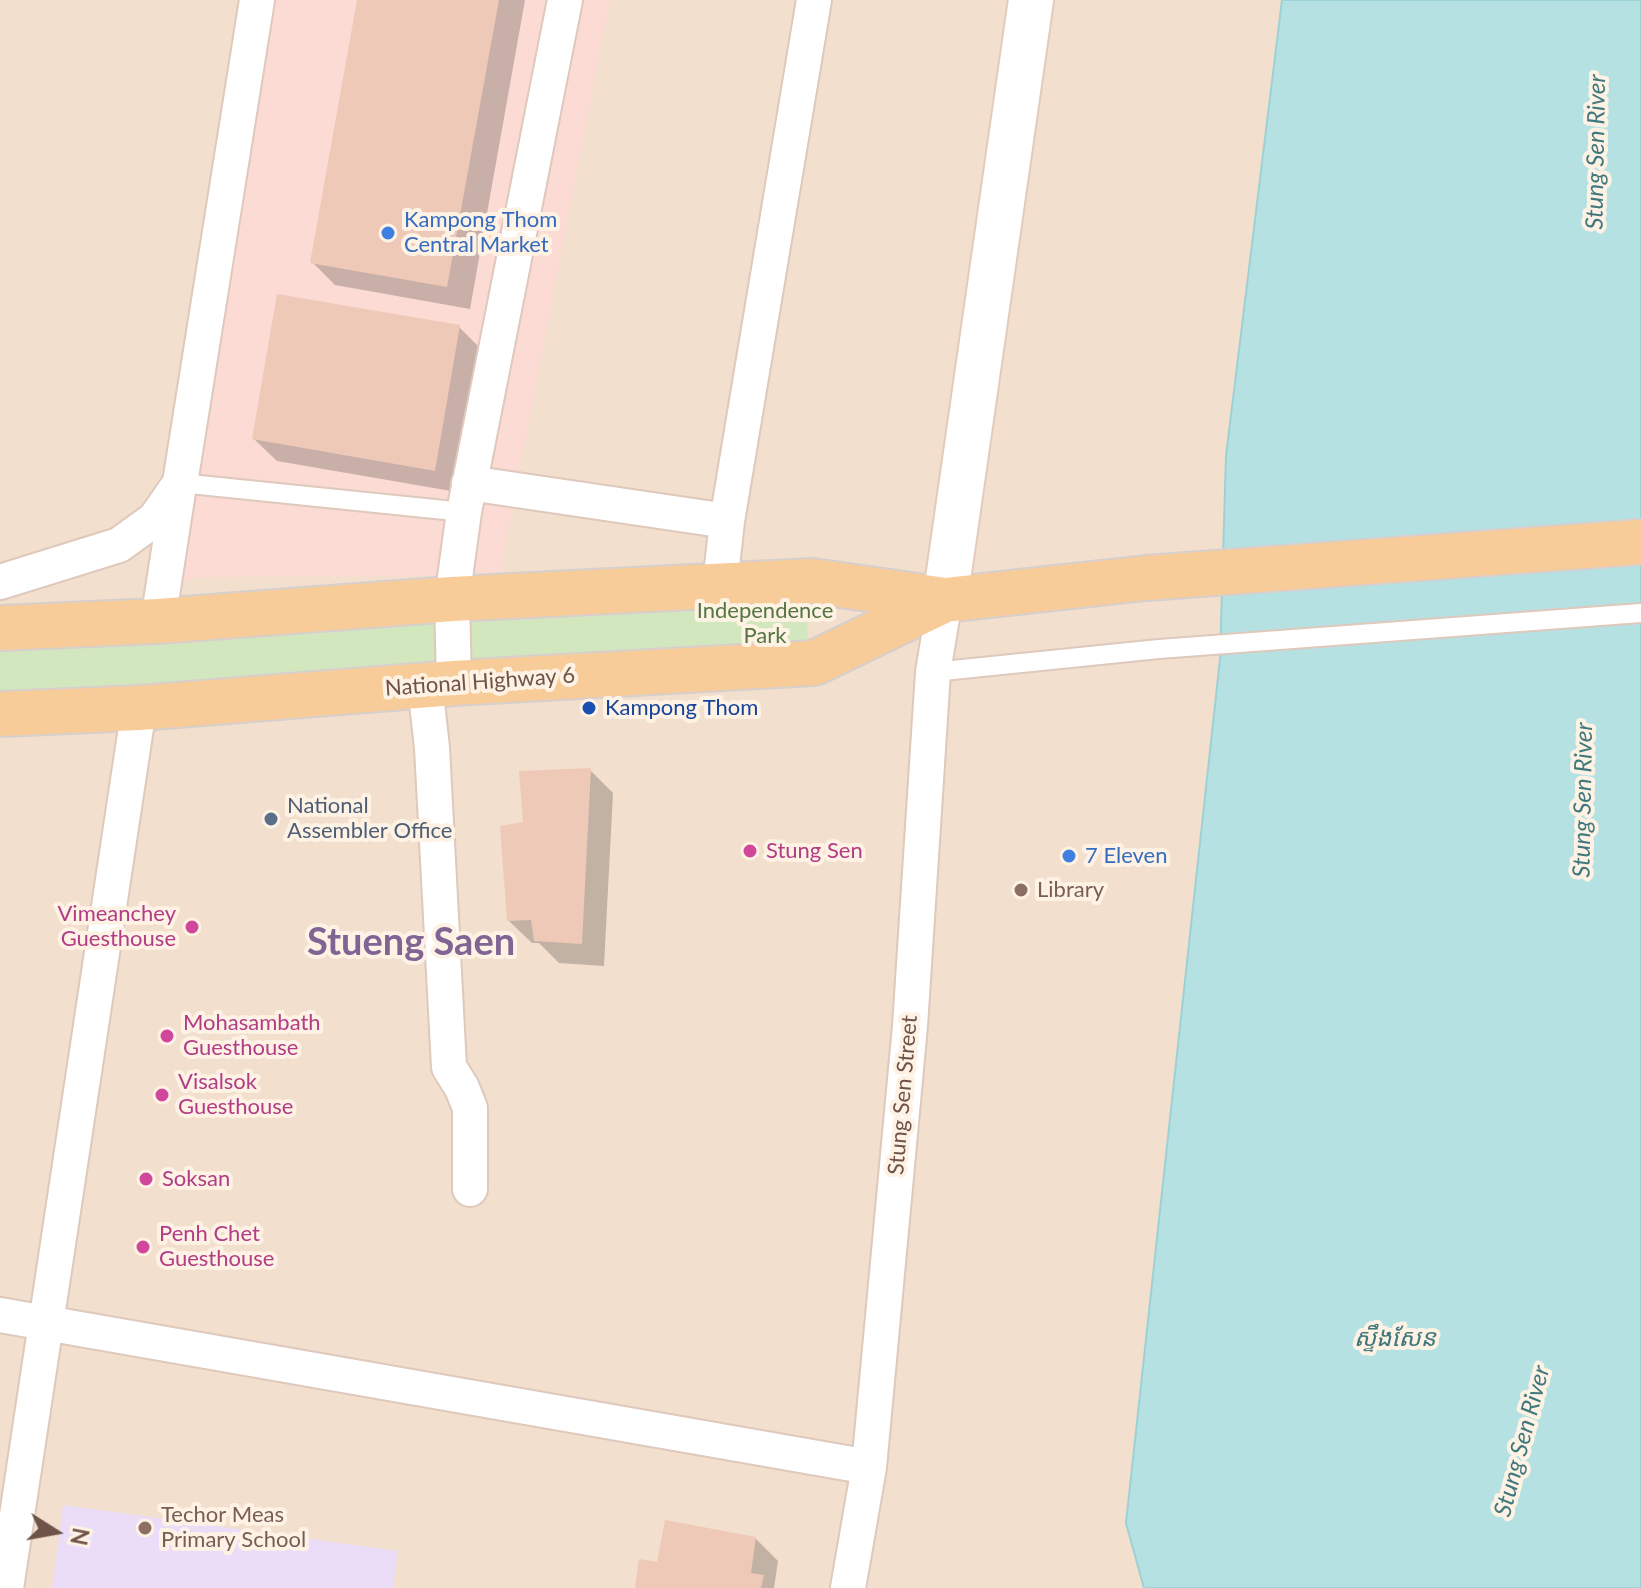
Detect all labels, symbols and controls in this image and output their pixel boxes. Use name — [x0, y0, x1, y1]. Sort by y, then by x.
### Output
water label: Stung Sen River — [1580, 74, 1612, 230]
place label: Kampong Thom Central Market — [404, 207, 557, 258]
marker: Kampong Thom Central Market — [379, 224, 397, 242]
park label: Independence Park — [697, 598, 833, 650]
street label: National Highway 6 — [384, 662, 576, 702]
place label: Kampong Thom — [605, 695, 758, 721]
marker: Kampong Thom — [580, 699, 598, 717]
water label: Stung Sen River — [1567, 722, 1599, 878]
place label: National Assembler Office — [287, 793, 452, 844]
marker: National Assembler Office — [262, 810, 280, 828]
place label: Stung Sen — [766, 838, 863, 864]
marker: Stung Sen — [741, 842, 759, 860]
place label: 7 Eleven — [1085, 843, 1167, 869]
marker: 7 Eleven — [1060, 847, 1078, 865]
place label: Library — [1037, 877, 1104, 903]
marker: Library — [1012, 881, 1030, 899]
place label: Vimeanchey Guesthouse — [57, 901, 176, 952]
marker: Vimeanchey Guesthouse — [183, 918, 201, 936]
district label: Stueng Saen — [307, 920, 515, 966]
place label: Mohasambath Guesthouse — [183, 1010, 321, 1062]
street label: Stung Sen Street — [883, 1014, 923, 1176]
marker: Mohasambath Guesthouse — [158, 1027, 176, 1045]
place label: Visalsok Guesthouse — [178, 1069, 293, 1120]
marker: Visalsok Guesthouse — [153, 1086, 171, 1104]
place label: Soksan — [162, 1166, 230, 1192]
marker: Soksan — [137, 1170, 155, 1188]
place label: Penh Chet Guesthouse — [159, 1221, 274, 1272]
marker: Penh Chet Guesthouse — [134, 1238, 152, 1256]
water label: ស្ទឹងសែន — [1354, 1324, 1436, 1352]
water label: Stung Sen River — [1488, 1362, 1556, 1520]
north arrow — [16, 1492, 96, 1572]
place label: Techor Meas Primary School — [161, 1502, 306, 1554]
marker: Techor Meas Primary School — [136, 1519, 154, 1537]
text: N — [65, 1526, 95, 1548]

